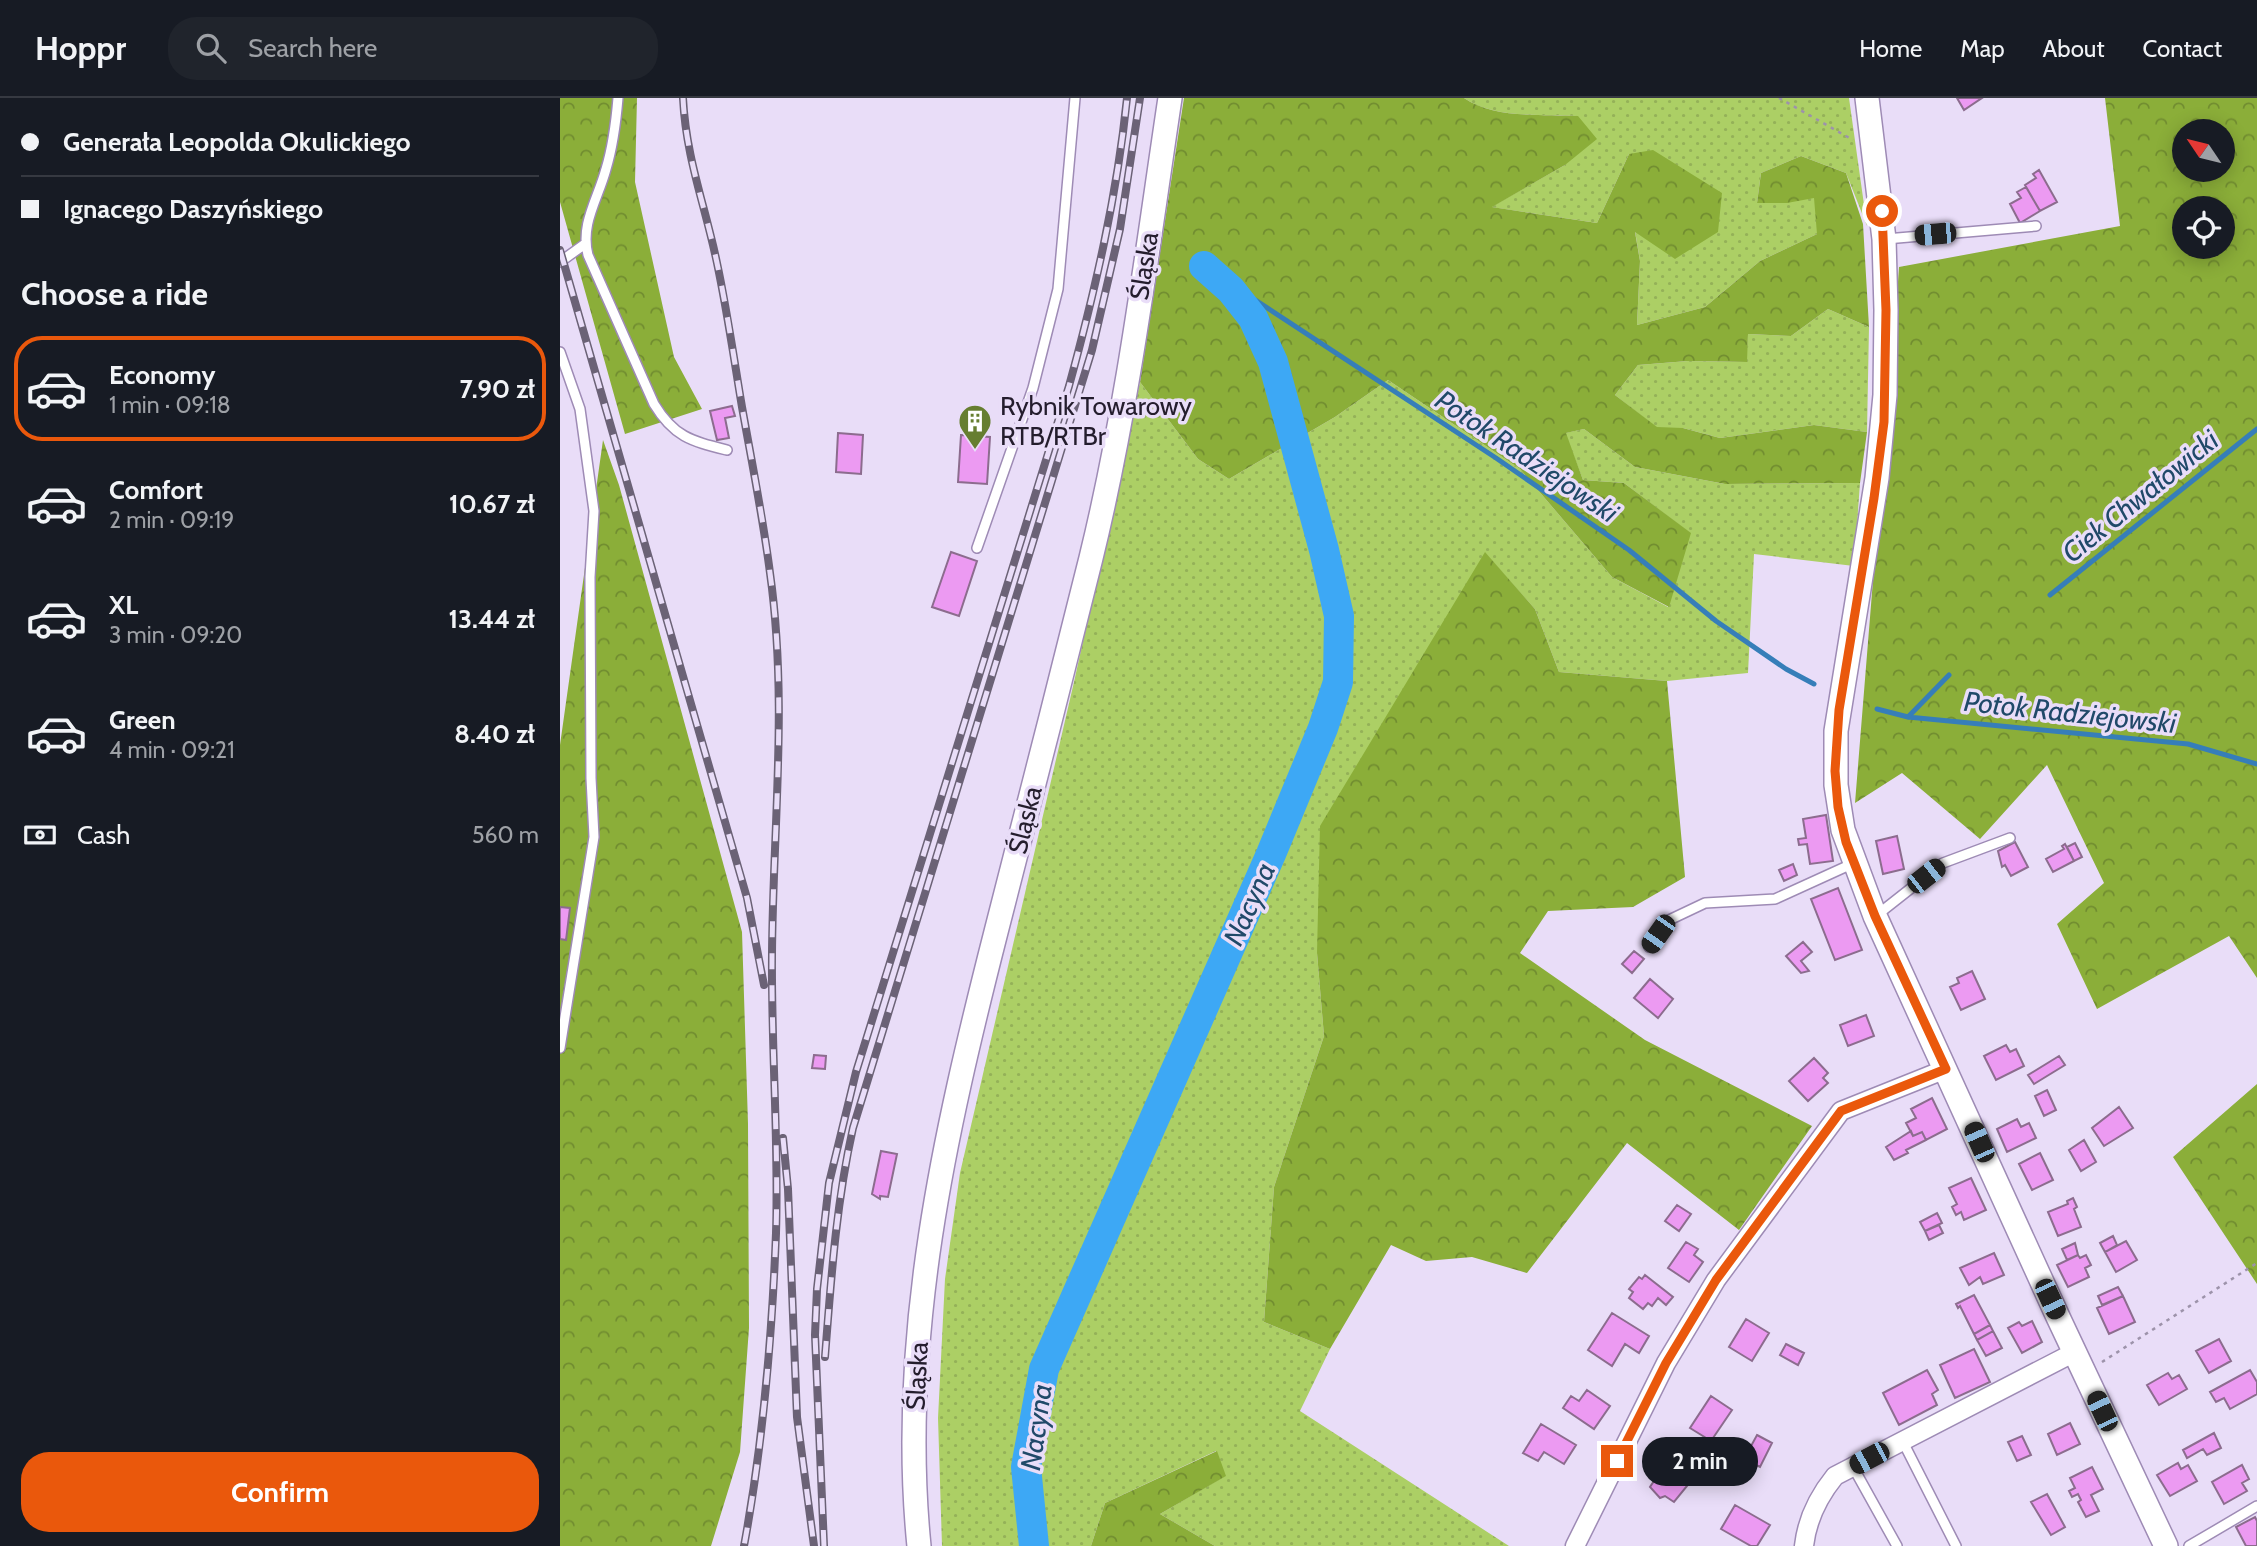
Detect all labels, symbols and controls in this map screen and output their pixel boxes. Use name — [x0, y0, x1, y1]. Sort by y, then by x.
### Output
search box — [168, 17, 658, 80]
text: Hoppr — [35, 28, 126, 68]
icon: search — [192, 29, 230, 67]
text: Search here — [248, 32, 377, 64]
text: Home — [1859, 34, 1922, 63]
text: Map — [1960, 34, 2005, 63]
text: About — [2043, 34, 2105, 63]
text: Contact — [2143, 34, 2222, 63]
north arrow — [2172, 119, 2235, 182]
map controls — [2172, 119, 2235, 259]
text: Generała Leopolda Okulickiego — [63, 126, 411, 158]
text: Ignacego Daszyńskiego — [63, 193, 323, 225]
route start — [1866, 195, 1898, 227]
button: locate — [2172, 196, 2235, 259]
car — [1914, 222, 1957, 246]
street label: Śląska — [1123, 229, 1165, 302]
text: Choose a ride — [21, 274, 208, 313]
icon: car — [25, 357, 88, 420]
text: Economy — [109, 359, 215, 391]
text: 7.90 zł — [459, 373, 535, 405]
water label: Potok Radziejowski — [1429, 382, 1626, 530]
place label: Rybnik Towarowy RTB/RTBr — [1000, 390, 1192, 452]
text: 1 min · 09:18 — [109, 391, 231, 419]
building icon: Rybnik Towarowy RTB/RTBr — [956, 402, 994, 451]
water label: Ciek Chwałowicki — [2055, 422, 2226, 569]
icon: car — [25, 472, 88, 535]
text: Comfort — [109, 474, 203, 506]
text: 10.67 zł — [449, 488, 535, 520]
text: 2 min · 09:19 — [109, 506, 234, 534]
icon: car — [25, 587, 88, 650]
text: XL — [109, 589, 138, 621]
text: 13.44 zł — [449, 603, 535, 635]
text: 3 min · 09:20 — [109, 621, 242, 649]
water label: Potok Radziejowski — [1962, 684, 2179, 740]
icon: car — [25, 702, 88, 765]
text: Green — [109, 704, 176, 736]
text: 8.40 zł — [454, 718, 535, 750]
text: 4 min · 09:21 — [109, 736, 235, 764]
street label: Śląska — [1001, 782, 1049, 857]
icon: cash — [21, 816, 59, 854]
text: Cash — [77, 819, 130, 851]
text: 560 m — [472, 821, 539, 849]
car — [1903, 855, 1950, 897]
water label: Nacyna — [1216, 857, 1282, 951]
car — [1638, 911, 1679, 957]
car — [1961, 1119, 1998, 1165]
car — [2032, 1276, 2069, 1322]
street label: Śląska — [899, 1340, 935, 1411]
water label: Nacyna — [1013, 1382, 1059, 1472]
car — [2084, 1388, 2121, 1434]
callout: 2 min — [1642, 1436, 1757, 1486]
car — [1846, 1439, 1893, 1477]
route end — [1601, 1445, 1633, 1477]
text: 2 min — [1672, 1447, 1728, 1475]
button: Confirm — [21, 1452, 539, 1532]

